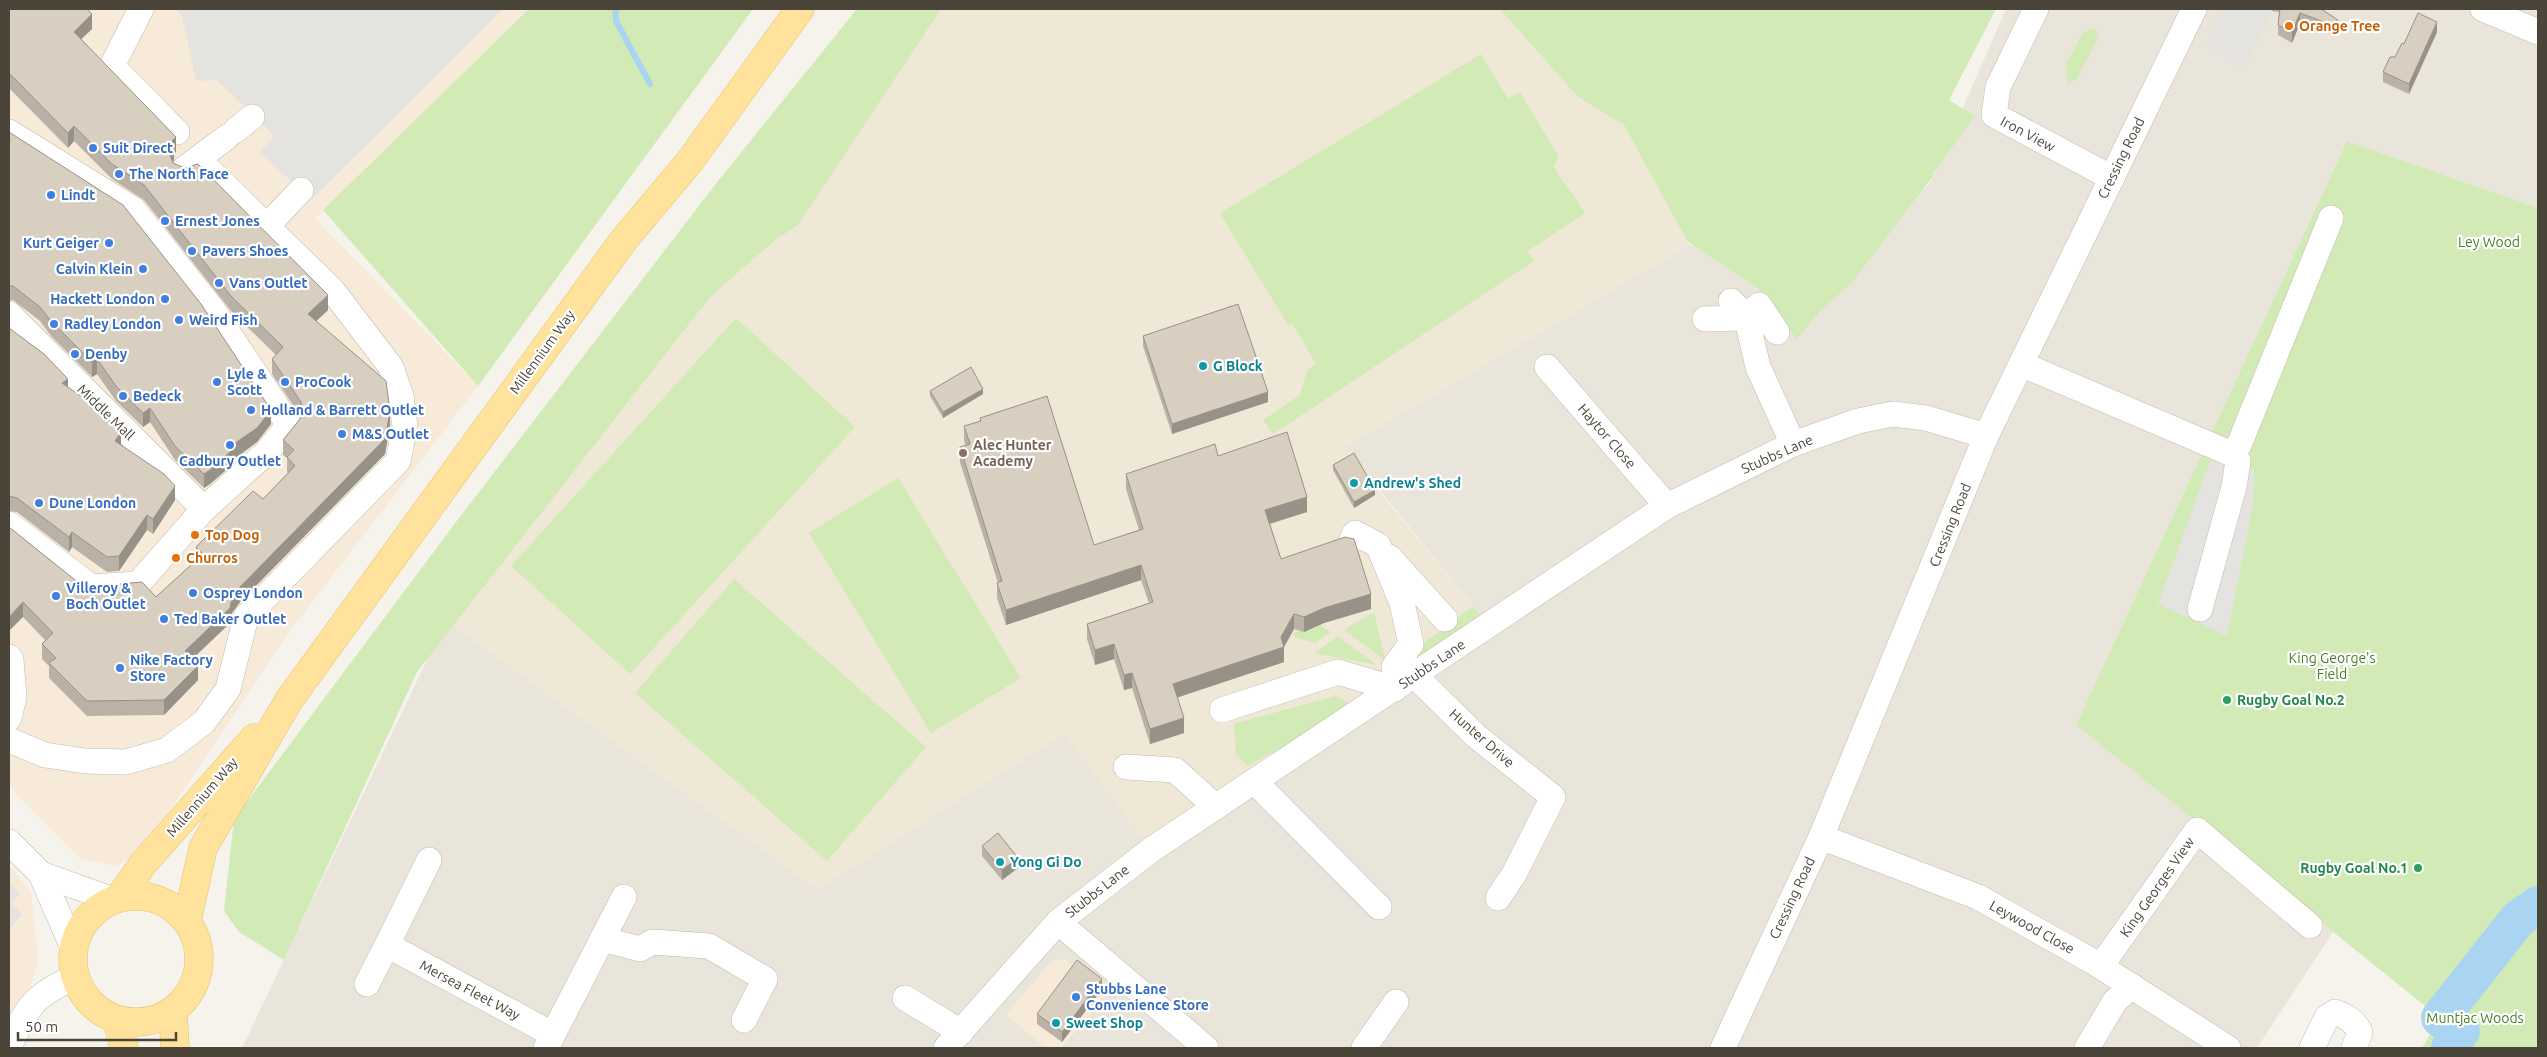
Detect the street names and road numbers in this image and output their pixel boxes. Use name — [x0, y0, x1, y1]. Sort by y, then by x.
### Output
street label: Iron View — [1998, 113, 2058, 155]
street label: Cressing Road — [2094, 115, 2148, 201]
street label: Millennium Way — [506, 307, 578, 397]
street label: Middle Mall — [74, 381, 138, 443]
street label: Haytor Close — [1575, 401, 1639, 471]
street label: Stubbs Lane — [1739, 431, 1815, 477]
street label: Cressing Road — [1926, 481, 1974, 569]
street label: Stubbs Lane — [1396, 636, 1468, 692]
street label: Hunter Drive — [1446, 706, 1518, 770]
street label: Millennium Way — [163, 754, 241, 840]
street label: King Georges View — [2117, 834, 2198, 940]
street label: Cressing Road — [1766, 854, 1818, 942]
street label: Stubbs Lane — [1062, 861, 1132, 921]
street label: Leywood Close — [1987, 897, 2077, 957]
street label: Mersea Fleet Way — [417, 957, 523, 1023]

